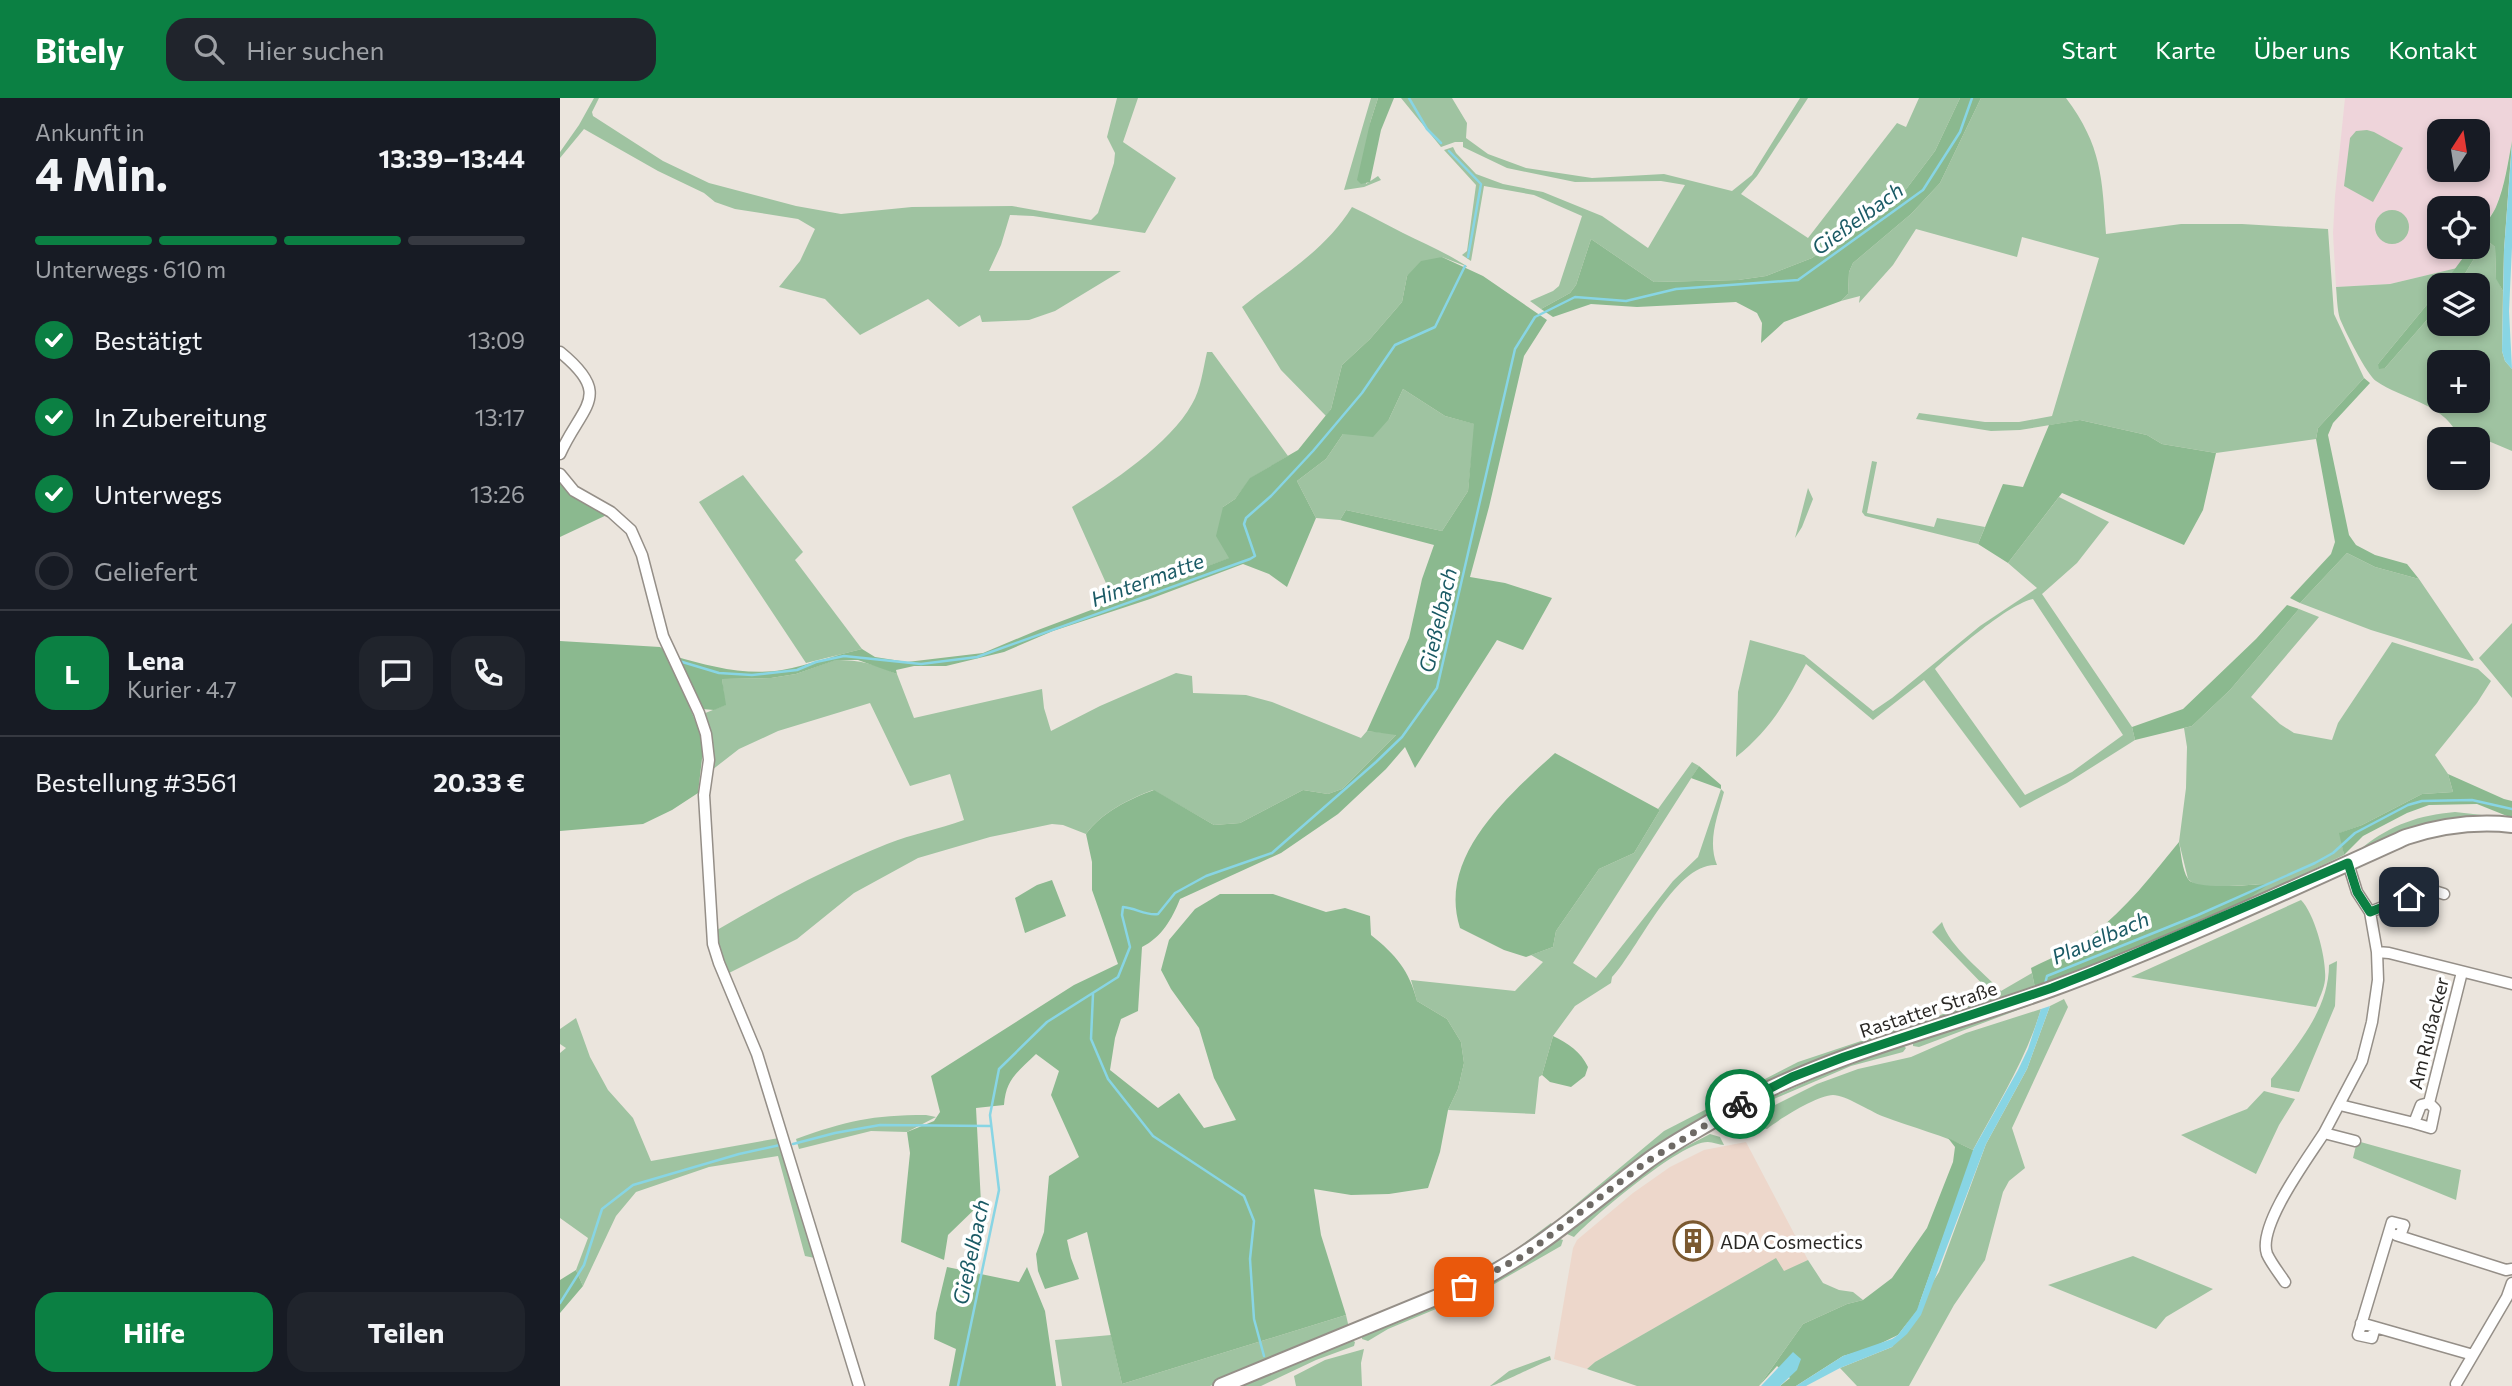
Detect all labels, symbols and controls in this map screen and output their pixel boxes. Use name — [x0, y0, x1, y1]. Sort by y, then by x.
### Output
search box — [166, 18, 656, 81]
text: Bitely — [35, 29, 124, 70]
icon: search — [190, 30, 228, 68]
text: Hier suchen — [246, 34, 384, 65]
text: Start — [2062, 35, 2117, 64]
text: Karte — [2155, 35, 2216, 64]
text: Über uns — [2254, 35, 2350, 64]
text: Kontakt — [2388, 35, 2477, 64]
text: Ankunft in — [35, 118, 145, 146]
north arrow — [2427, 119, 2490, 182]
map controls — [2427, 119, 2490, 490]
text: 13:39–13:44 — [378, 142, 525, 173]
text: 4 Min. — [35, 144, 168, 200]
water label: Gießelbach — [1806, 177, 1908, 259]
button: locate — [2427, 196, 2490, 259]
text: Unterwegs · 610 m — [35, 255, 226, 283]
button: layers — [2427, 273, 2490, 336]
icon: check — [35, 321, 73, 359]
text: Bestätigt — [94, 324, 203, 355]
text: 13:09 — [468, 326, 525, 354]
button: + — [2427, 350, 2490, 413]
icon: check — [35, 398, 73, 436]
text: In Zubereitung — [94, 401, 267, 432]
text: 13:17 — [475, 403, 525, 431]
button: − — [2427, 427, 2490, 490]
icon: check — [35, 475, 73, 513]
text: Unterwegs — [94, 478, 222, 509]
text: 13:26 — [470, 480, 525, 508]
water label: Hintermatte — [1087, 547, 1207, 611]
text: Geliefert — [94, 555, 198, 586]
water label: Gießelbach — [1413, 565, 1461, 675]
button: chat — [359, 636, 433, 710]
button: phone — [451, 636, 525, 710]
text: Lena — [127, 644, 185, 675]
text: L — [64, 658, 80, 689]
text: Kurier · 4.7 — [127, 675, 237, 703]
text: Bestellung #3561 — [35, 766, 238, 797]
text: 20.33 € — [433, 766, 525, 797]
pin — [2379, 867, 2439, 927]
icon: home — [2390, 878, 2428, 916]
water label: Plauelbach — [2047, 905, 2153, 969]
street label: Am Rußacker — [2403, 974, 2453, 1092]
street label: Rastatter Straße — [1856, 976, 2000, 1042]
courier — [1705, 1069, 1775, 1139]
icon: bike — [1721, 1085, 1759, 1123]
water label: Gießelbach — [947, 1197, 993, 1307]
building icon: ADA Cosmectics — [1672, 1220, 1714, 1262]
place label: ADA Cosmectics — [1720, 1230, 1863, 1253]
pin — [1434, 1257, 1494, 1317]
icon: bag — [1445, 1268, 1483, 1306]
button: Hilfe — [35, 1292, 273, 1372]
button: Teilen — [287, 1292, 525, 1372]

